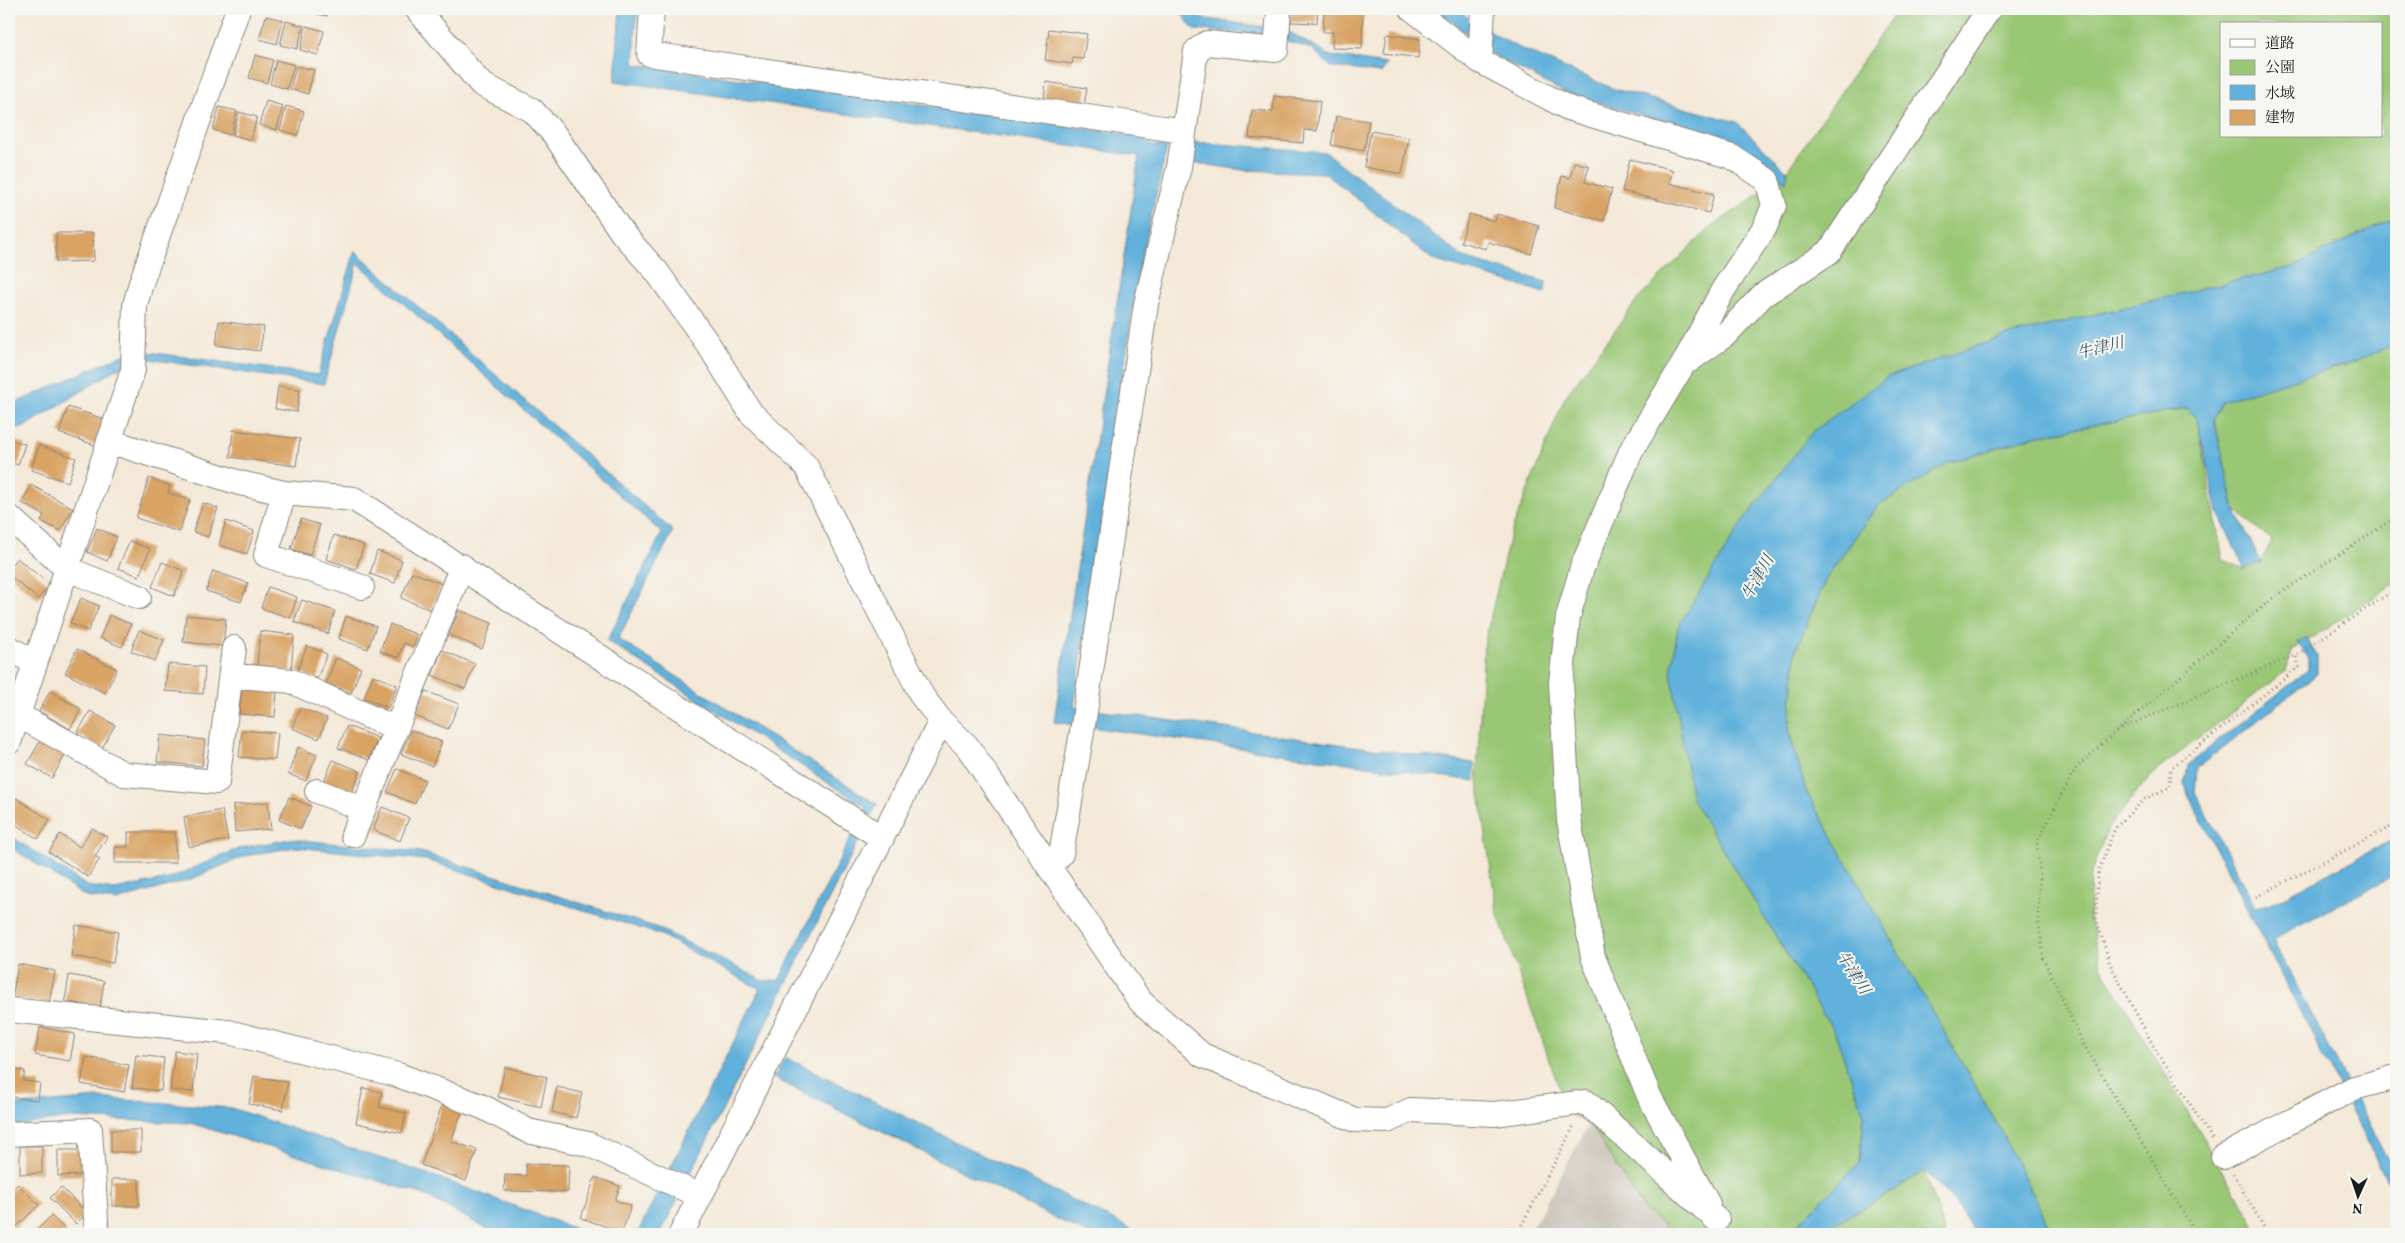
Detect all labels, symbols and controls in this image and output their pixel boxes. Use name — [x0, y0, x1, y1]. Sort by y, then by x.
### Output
legend — [2220, 22, 2382, 138]
text: 道路 — [2265, 34, 2295, 55]
text: 公園 — [2265, 58, 2295, 79]
text: 水域 — [2265, 84, 2295, 105]
text: 建物 — [2265, 108, 2295, 129]
water label: 牛津川 — [2075, 332, 2128, 365]
water label: 牛津川 — [1737, 550, 1781, 604]
water label: 牛津川 — [1830, 947, 1876, 1001]
north arrow — [2332, 1170, 2382, 1220]
text: N — [2352, 1198, 2363, 1217]

